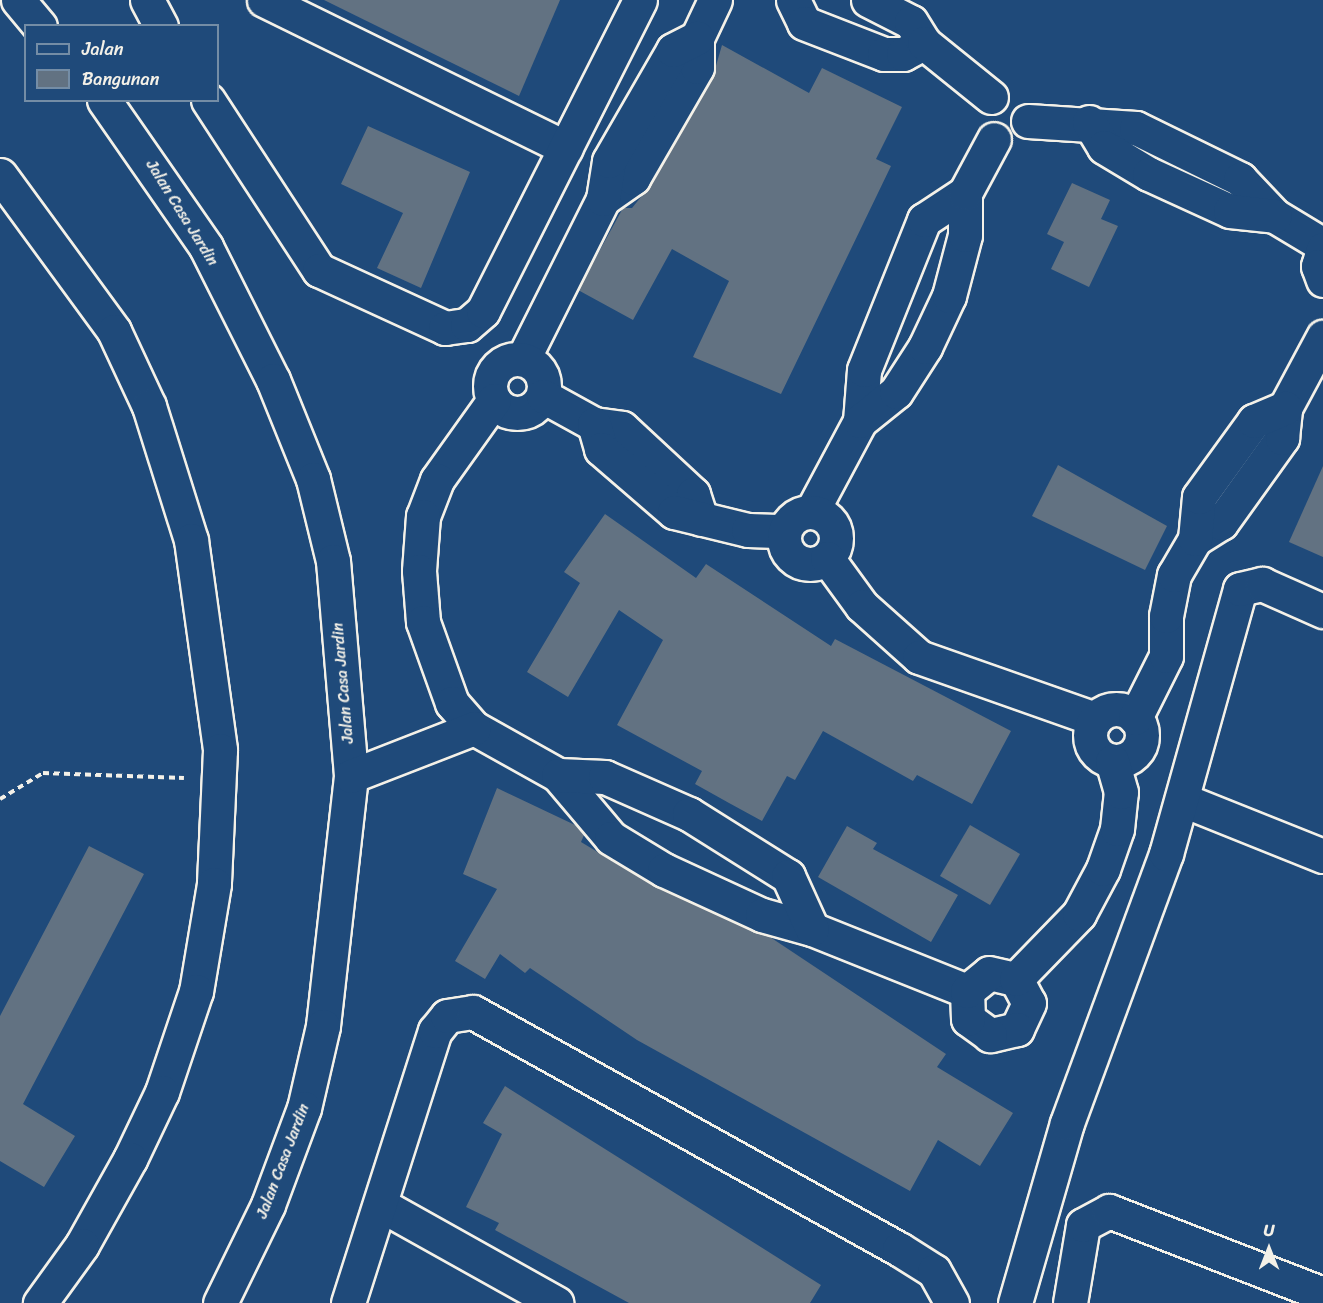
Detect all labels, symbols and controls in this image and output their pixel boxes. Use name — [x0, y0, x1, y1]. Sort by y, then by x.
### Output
legend — [24, 24, 219, 102]
text: Jalan — [82, 33, 123, 65]
text: Bangunan — [82, 63, 159, 95]
street label: Jalan Casa Jardin — [142, 156, 222, 270]
street label: Jalan Casa Jardin — [328, 621, 358, 745]
street label: Jalan Casa Jardin — [252, 1101, 314, 1221]
text: U — [1264, 1216, 1274, 1245]
north arrow — [1239, 1219, 1299, 1279]

